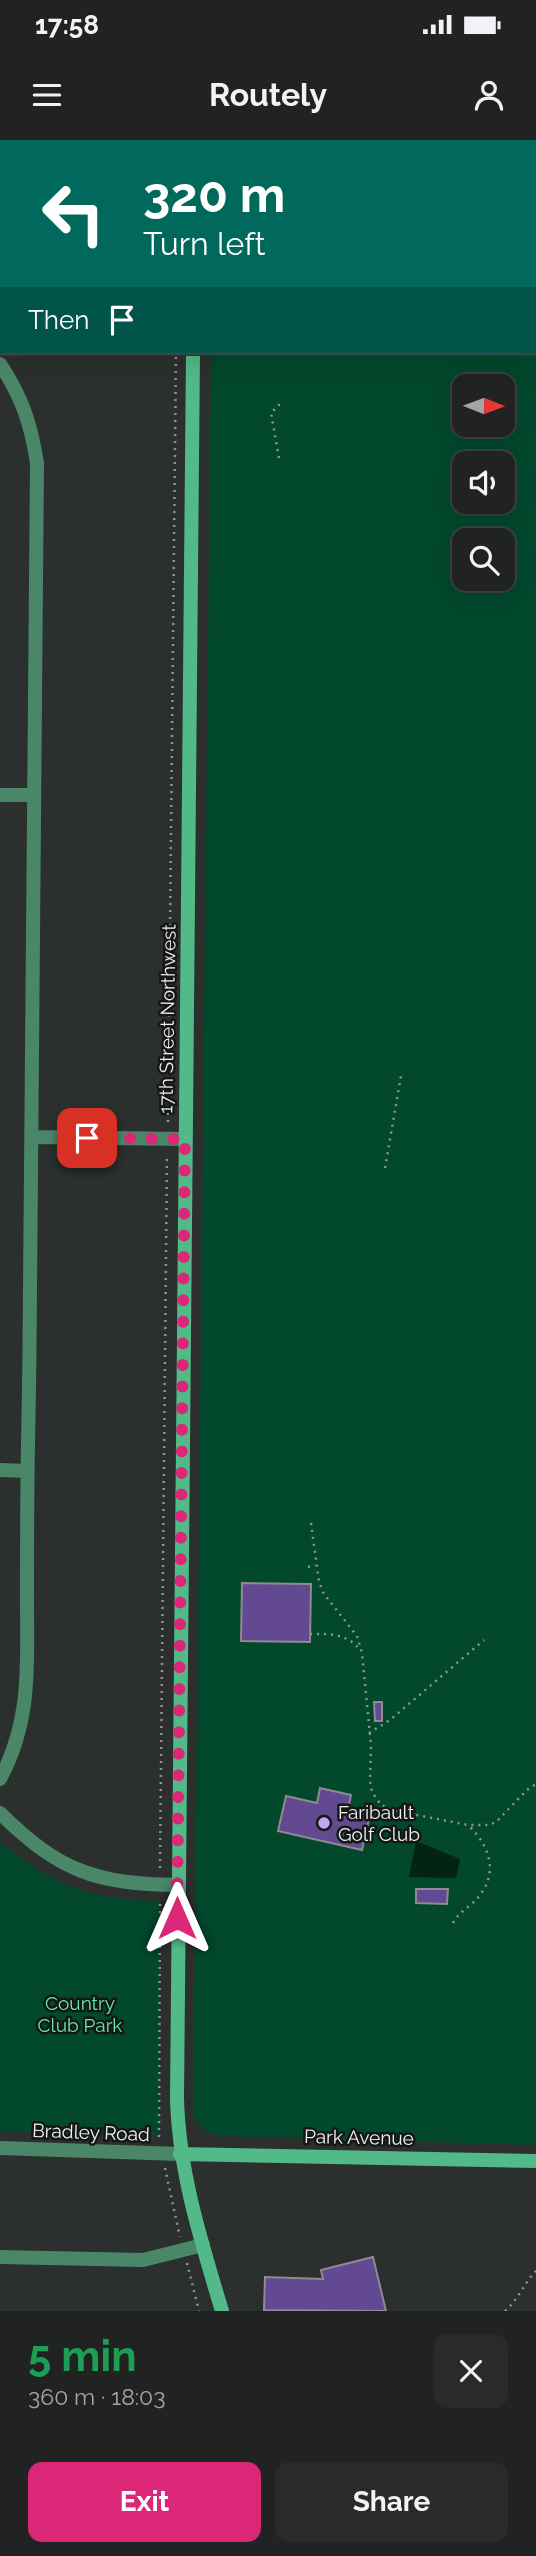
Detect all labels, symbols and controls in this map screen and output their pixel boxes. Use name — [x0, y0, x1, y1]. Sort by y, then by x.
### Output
text: 17:58 — [35, 10, 99, 40]
icon: menu — [28, 76, 66, 114]
text: Routely — [209, 76, 327, 113]
icon: person — [470, 76, 508, 114]
text: 320 m — [143, 166, 285, 223]
icon: left — [28, 168, 119, 259]
text: Turn left — [143, 225, 265, 262]
icon: arrive — [103, 301, 141, 339]
text: Then — [28, 305, 89, 335]
north arrow — [452, 374, 514, 438]
map controls — [452, 374, 515, 591]
button: sound — [452, 451, 515, 514]
button: search — [452, 528, 515, 591]
street label: 17th Street Northwest — [154, 923, 180, 1114]
pin — [57, 1108, 117, 1168]
icon: arrive — [68, 1119, 106, 1157]
place label: Faribault Golf Club — [338, 1801, 420, 1845]
marker: Faribault Golf Club — [316, 1815, 332, 1831]
position arrow — [140, 1881, 214, 1955]
park label: Country Club Park — [38, 1992, 122, 2036]
street label: Bradley Road — [32, 2119, 150, 2145]
street label: Park Avenue — [304, 2125, 414, 2149]
text: 5 min — [28, 2332, 137, 2381]
button: close — [434, 2334, 508, 2408]
text: 360 m · 18:03 — [28, 2383, 165, 2410]
button: Exit — [28, 2462, 261, 2542]
button: Share — [275, 2462, 508, 2542]

